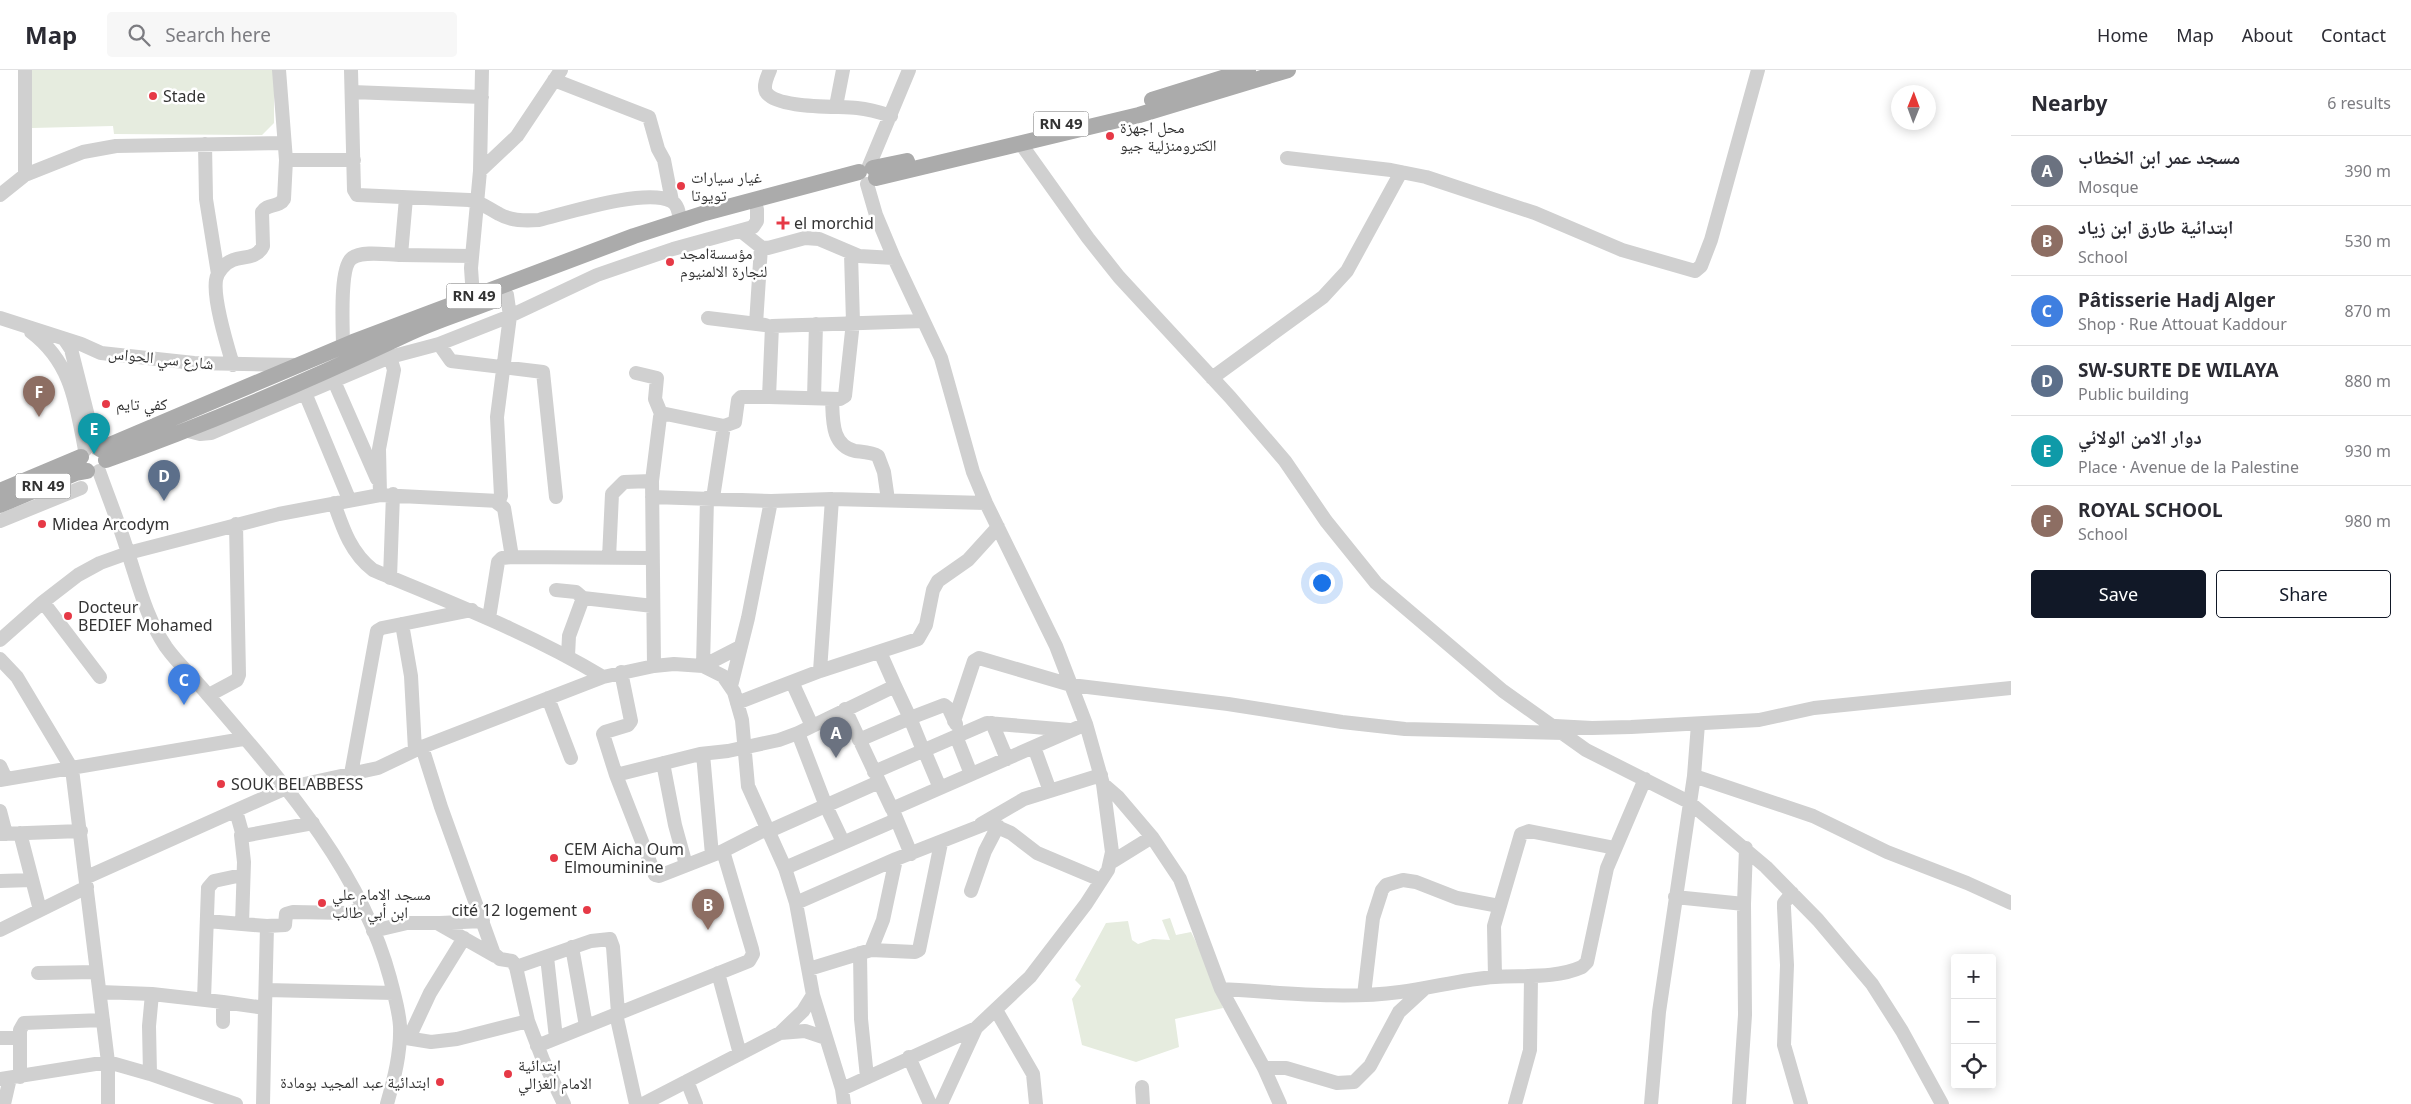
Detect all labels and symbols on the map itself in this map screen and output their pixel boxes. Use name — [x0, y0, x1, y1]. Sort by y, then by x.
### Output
place label: Stade — [163, 85, 205, 107]
north arrow — [1891, 85, 1936, 130]
marker: Stade — [147, 90, 159, 102]
road number: RN 49 — [1034, 112, 1088, 136]
place label: محل اجهزة الكترومنزلية جيو — [1120, 116, 1217, 156]
marker: محل اجهزة الكترومنزلية جيو — [1104, 130, 1116, 142]
place label: غيار سيارات تويوتا — [691, 166, 762, 206]
marker: غيار سيارات تويوتا — [675, 180, 687, 192]
place label: el morchid — [794, 212, 874, 234]
marker: el morchid — [776, 216, 790, 230]
place label: مؤسسةامجد لنجارة الالمنيوم — [680, 242, 767, 282]
marker: مؤسسةامجد لنجارة الالمنيوم — [664, 256, 676, 268]
road number: RN 49 — [446, 284, 502, 308]
street label: شارع سي الحواس — [107, 342, 215, 377]
pin: F — [23, 376, 55, 417]
place label: كفي تايم — [116, 393, 168, 417]
marker: كفي تايم — [100, 398, 112, 410]
pin: E — [78, 413, 110, 454]
pin: D — [148, 460, 180, 501]
road number: RN 49 — [15, 474, 70, 498]
place label: Midea Arcodym — [52, 513, 169, 535]
marker: Midea Arcodym — [36, 518, 48, 530]
your location — [1309, 570, 1335, 596]
place label: Docteur BEDIEF Mohamed — [78, 596, 213, 636]
marker: Docteur BEDIEF Mohamed — [62, 610, 74, 622]
pin: C — [168, 664, 200, 705]
pin: A — [820, 717, 852, 758]
place label: SOUK BELABBESS — [231, 773, 363, 795]
marker: SOUK BELABBESS — [215, 778, 227, 790]
place label: CEM Aicha Oum Elmouminine — [564, 838, 684, 878]
marker: CEM Aicha Oum Elmouminine — [548, 852, 560, 864]
place label: مسجد الامام علي ابن أبي طالب — [332, 883, 431, 925]
pin: B — [692, 889, 724, 930]
marker: مسجد الامام علي ابن أبي طالب — [316, 897, 328, 909]
place label: cité 12 logement — [451, 899, 577, 921]
marker: cité 12 logement — [581, 904, 593, 916]
place label: ابتدائية الامام الغزالي — [518, 1054, 592, 1096]
marker: ابتدائية الامام الغزالي — [502, 1068, 514, 1080]
place label: ابتدائية عبد المجيد بومادة — [280, 1071, 430, 1093]
marker: ابتدائية عبد المجيد بومادة — [434, 1076, 446, 1088]

